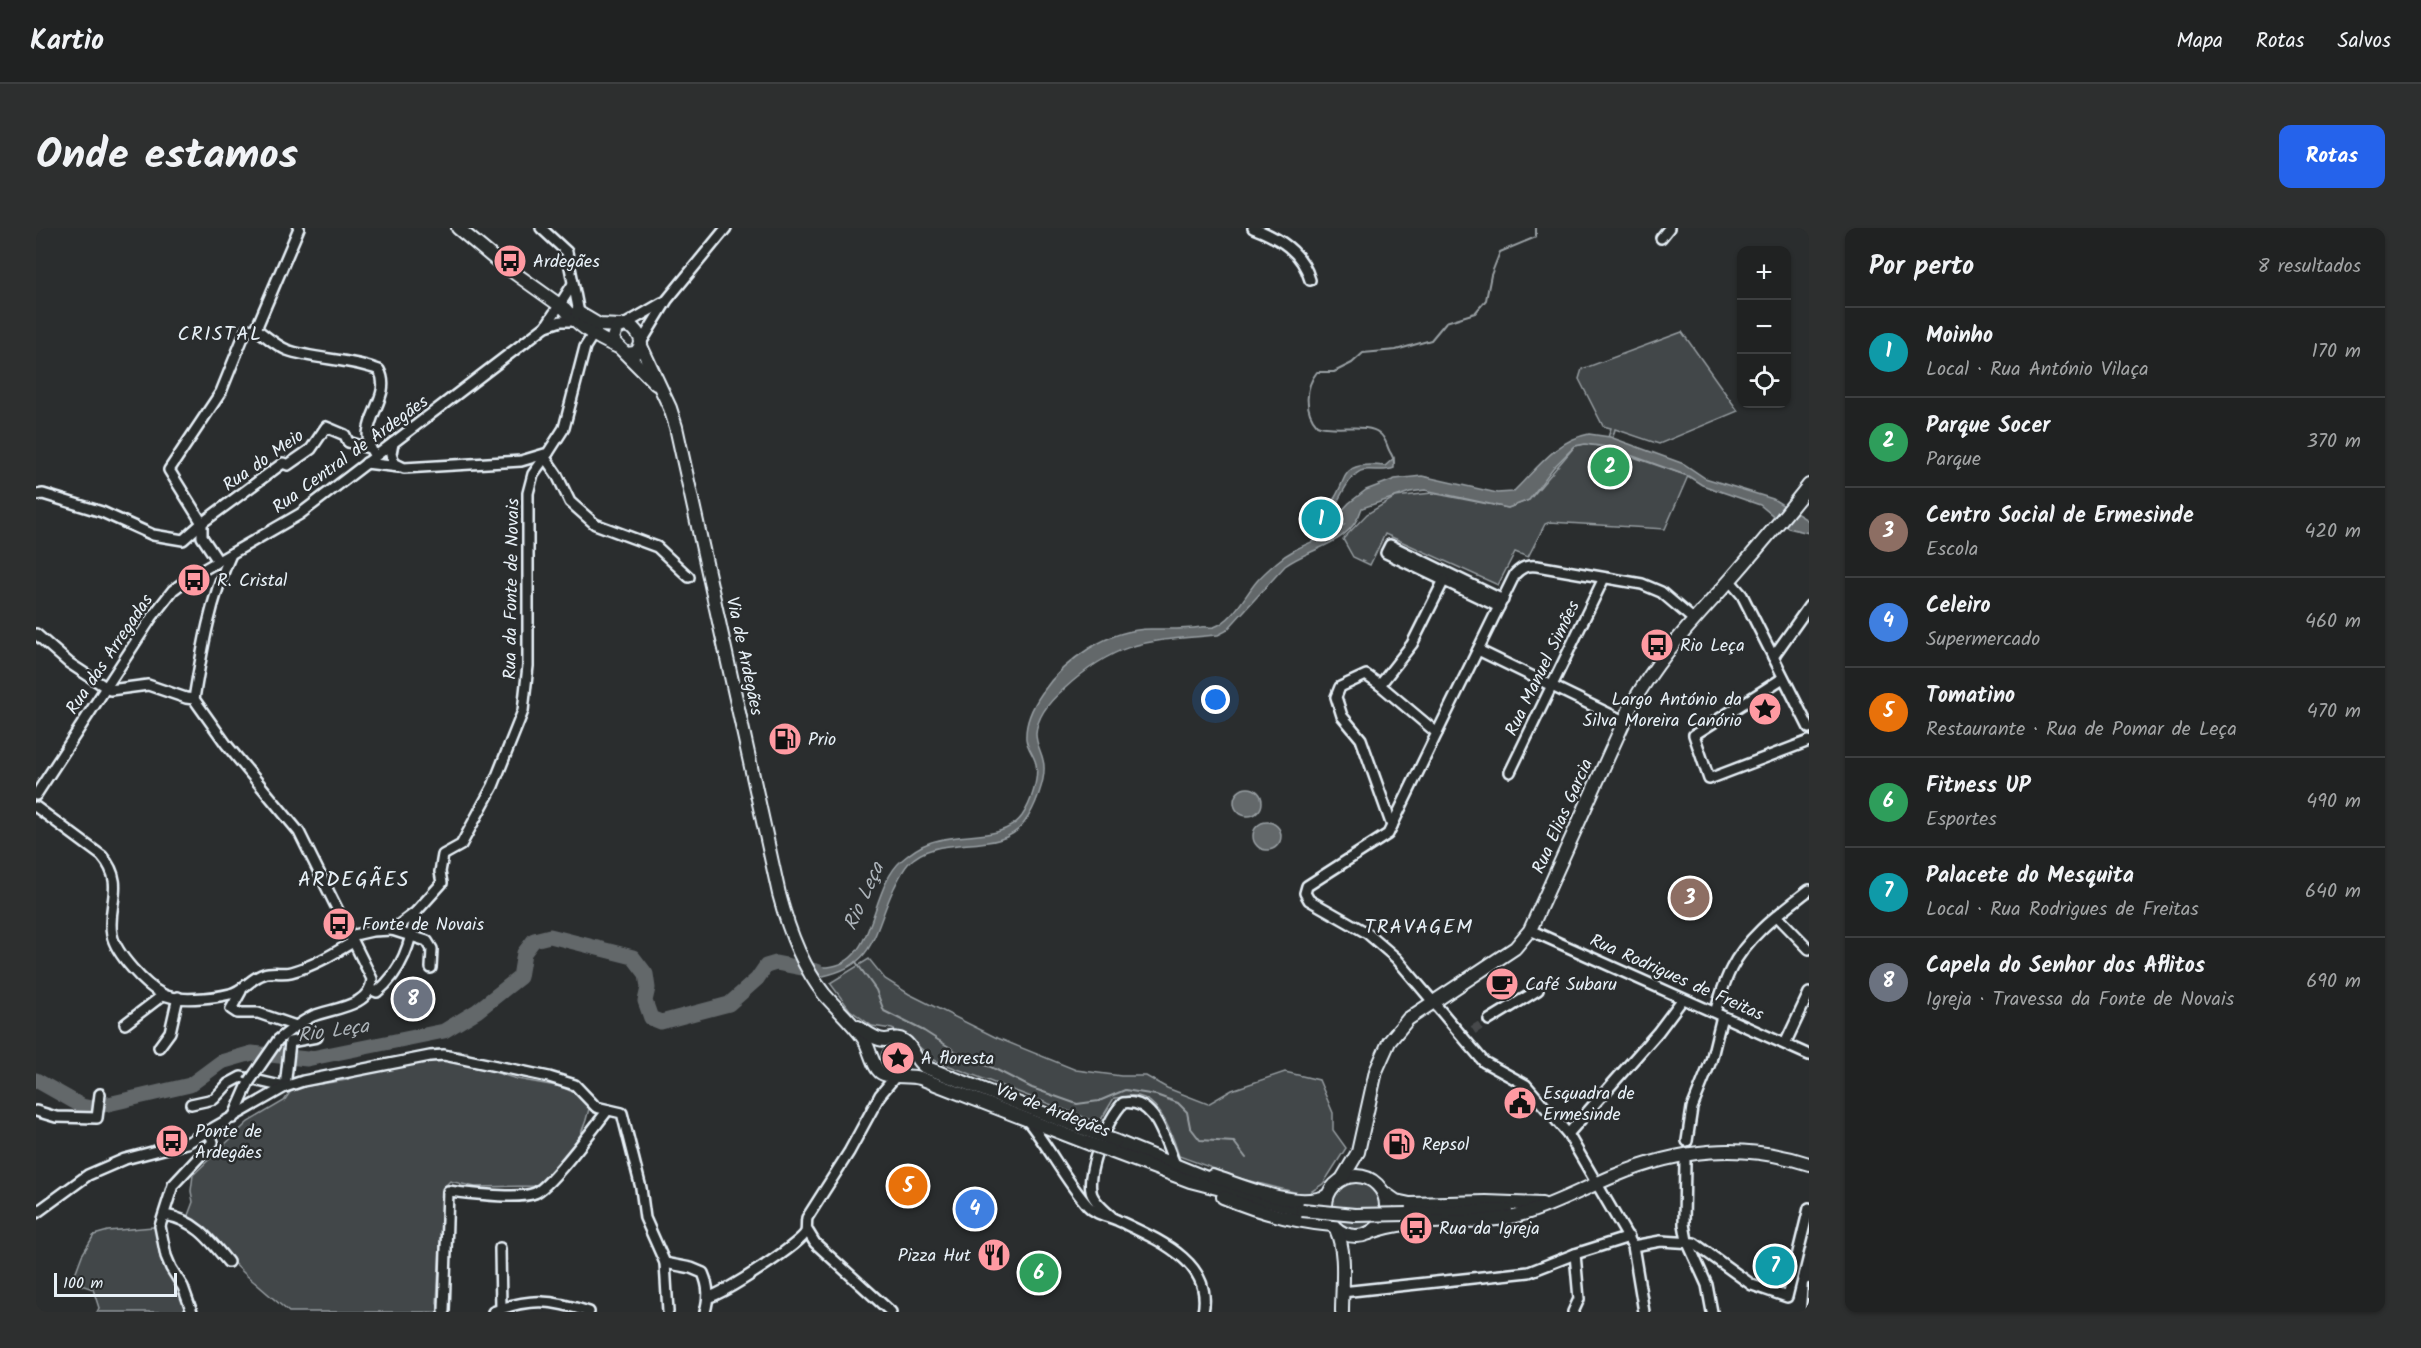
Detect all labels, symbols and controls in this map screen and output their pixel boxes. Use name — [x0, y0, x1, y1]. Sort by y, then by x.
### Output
text: Kartio — [30, 19, 104, 64]
text: Mapa — [2177, 25, 2223, 58]
text: Rotas — [2256, 25, 2305, 58]
text: Salvos — [2338, 25, 2391, 58]
text: Onde estamos — [36, 123, 298, 190]
button: Rotas — [2279, 125, 2385, 188]
bus stop icon: Ardegães — [492, 243, 528, 279]
map controls — [1737, 246, 1791, 408]
button: + — [1737, 246, 1791, 300]
text: Por perto — [1869, 246, 1974, 288]
place label: Ardegães — [533, 248, 600, 277]
text: 8 resultados — [2258, 251, 2361, 283]
button: − — [1737, 300, 1791, 354]
district label: CRISTAL — [178, 319, 262, 351]
text: Moinho — [1926, 319, 1993, 354]
text: 1 — [1885, 336, 1892, 368]
text: 170 m — [2312, 336, 2361, 368]
button: locate — [1737, 354, 1791, 408]
text: Local · Rua António Vilaça — [1926, 354, 2149, 386]
street label: Rua Central de Ardegães — [267, 388, 435, 522]
text: Parque Socer — [1926, 409, 2050, 444]
street label: Rua do Meio — [217, 422, 311, 500]
text: 2 — [1883, 426, 1894, 458]
text: 370 m — [2306, 426, 2361, 458]
pin: 2 — [1590, 444, 1630, 490]
text: Parque — [1926, 444, 1981, 476]
pin: 1 — [1302, 496, 1340, 542]
street label: Rua da Fonte de Novais — [496, 498, 529, 680]
text: Centro Social de Ermesinde — [1926, 499, 2194, 534]
text: 3 — [1883, 516, 1894, 548]
text: 420 m — [2304, 516, 2361, 548]
text: Escola — [1926, 534, 1978, 566]
bus stop icon: R. Cristal — [176, 562, 212, 598]
place label: R. Cristal — [217, 567, 288, 596]
street label: Rua das Arregadas — [59, 588, 162, 721]
text: Celeiro — [1926, 589, 1991, 624]
street label: Via de Ardegães — [717, 594, 770, 719]
street label: Rua Manuel Simões — [1498, 596, 1589, 741]
text: 4 — [1883, 606, 1894, 638]
text: 460 m — [2305, 606, 2361, 638]
text: Supermercado — [1926, 624, 2040, 656]
bus stop icon: Rio Leça — [1639, 627, 1675, 663]
place label: Rio Leça — [1680, 632, 1745, 661]
text: Tomatino — [1926, 679, 2015, 714]
your location — [1201, 685, 1230, 714]
place label: Largo António da Silva Moreira Canório — [1583, 686, 1742, 736]
place icon: Largo António da Silva Moreira Canório — [1747, 691, 1783, 727]
text: 5 — [1883, 696, 1894, 728]
text: 470 m — [2307, 696, 2361, 728]
text: Restaurante · Rua de Pomar de Leça — [1926, 714, 2237, 746]
fuel station icon: Prio — [767, 721, 803, 757]
place label: Prio — [808, 726, 836, 755]
street label: Rua Elias Garcia — [1525, 754, 1602, 879]
text: Fitness UP — [1926, 769, 2031, 804]
text: 6 — [1883, 786, 1894, 818]
text: 490 m — [2306, 786, 2361, 818]
text: Esportes — [1926, 804, 1997, 836]
water label: Rio Leça — [836, 856, 895, 936]
text: Palacete do Mesquita — [1926, 859, 2134, 894]
district label: ARDEGÃES — [298, 864, 410, 897]
pin: 3 — [1670, 876, 1710, 920]
text: 7 — [1884, 876, 1893, 908]
text: 640 m — [2305, 876, 2361, 908]
text: Local · Rua Rodrigues de Freitas — [1926, 894, 2199, 926]
bus stop icon: Fonte de Novais — [321, 906, 357, 942]
place label: Fonte de Novais — [362, 911, 484, 940]
district label: TRAVAGEM — [1364, 912, 1474, 944]
street label: Rua Rodrigues de Freitas — [1585, 927, 1768, 1030]
text: Capela do Senhor dos Aflitos — [1926, 949, 2205, 984]
cafe icon: Café Subaru — [1484, 966, 1520, 1002]
text: 8 — [1883, 966, 1894, 998]
text: 690 m — [2306, 966, 2361, 998]
place label: Café Subaru — [1525, 971, 1617, 1000]
pin: 8 — [394, 976, 433, 1022]
text: Igreja · Travessa da Fonte de Novais — [1926, 984, 2234, 1016]
water label: Rio Leça — [296, 1011, 373, 1053]
place icon: A floresta — [880, 1040, 916, 1076]
place label: A floresta — [921, 1045, 994, 1074]
street label: Via de Ardegães — [991, 1076, 1114, 1147]
place label: Esquadra de Ermesinde — [1543, 1080, 1635, 1130]
public building icon: Esquadra de Ermesinde — [1502, 1085, 1538, 1121]
place label: Ponte de Ardegães — [195, 1118, 262, 1168]
bus stop icon: Ponte de Ardegães — [154, 1123, 190, 1159]
fuel station icon: Repsol — [1381, 1126, 1417, 1162]
place label: Repsol — [1422, 1131, 1470, 1160]
pin: 5 — [888, 1164, 928, 1208]
pin: 4 — [956, 1186, 994, 1232]
bus stop icon: Rua da Igreja — [1398, 1210, 1434, 1246]
place label: Rua da Igreja — [1439, 1215, 1540, 1244]
restaurant icon: Pizza Hut — [976, 1237, 1012, 1273]
place label: Pizza Hut — [898, 1242, 972, 1271]
pin: 7 — [1756, 1244, 1794, 1288]
pin: 6 — [1020, 1250, 1058, 1296]
scale bar — [54, 1270, 177, 1298]
text: 100 m — [63, 1271, 103, 1296]

